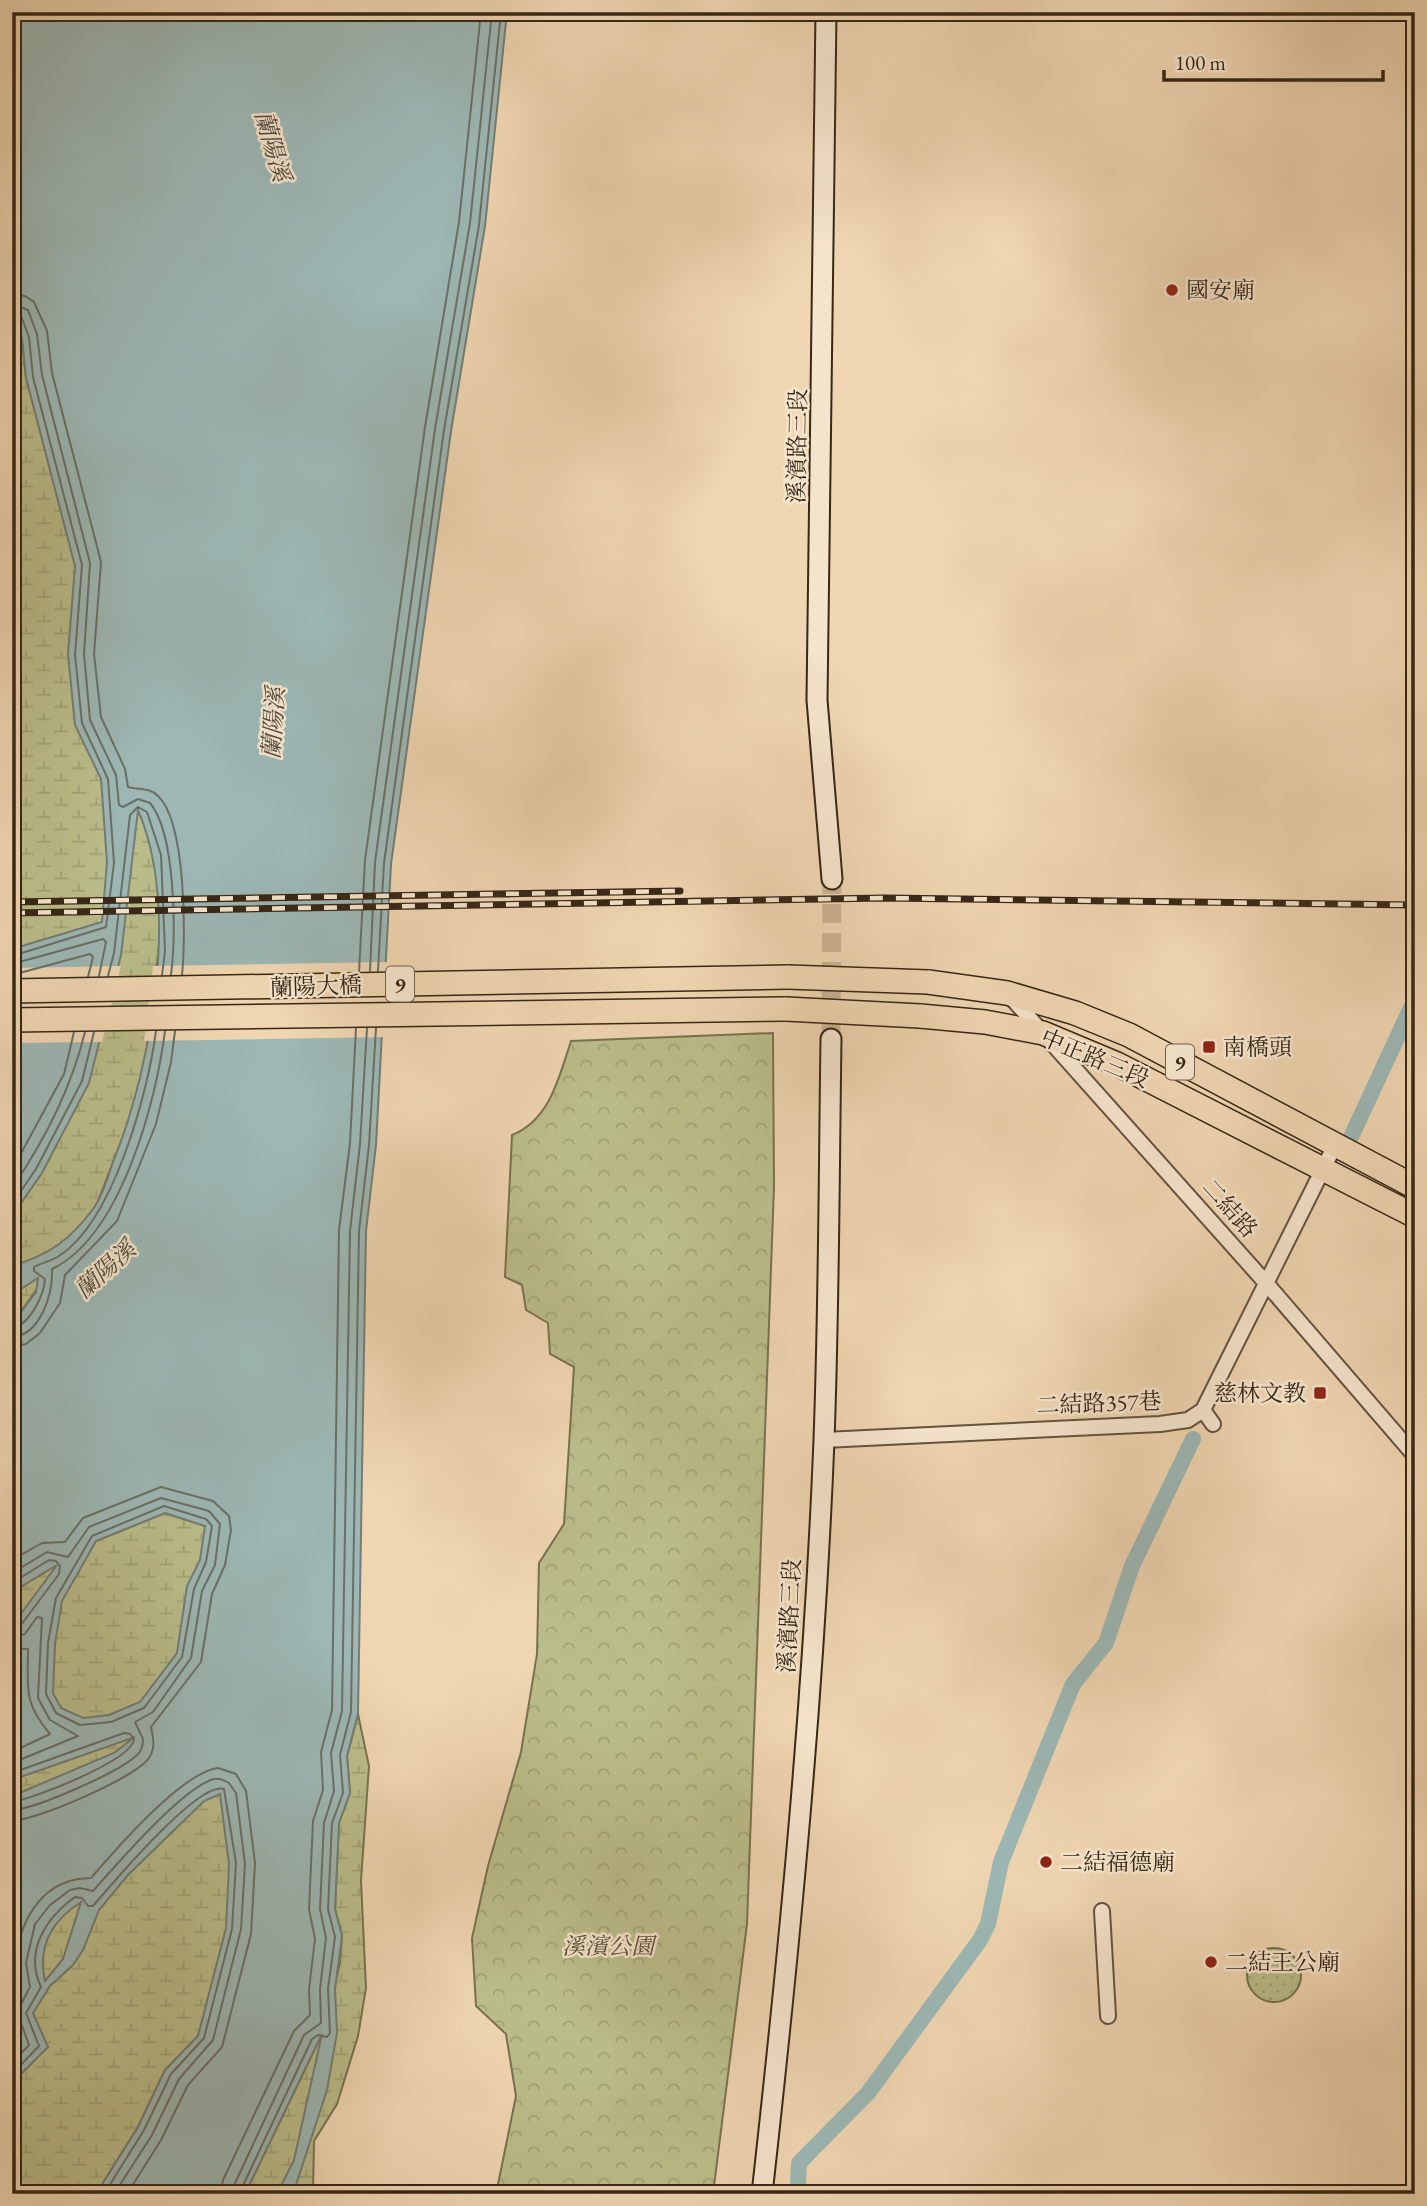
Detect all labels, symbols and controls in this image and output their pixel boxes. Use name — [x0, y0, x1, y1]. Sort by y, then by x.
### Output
scale bar — [1164, 38, 1383, 82]
text: 100 m — [1175, 49, 1226, 76]
water label: 蘭陽溪 — [248, 107, 299, 188]
place label: 國安廟 — [1186, 275, 1255, 305]
marker: 國安廟 — [1164, 282, 1180, 298]
street label: 溪濱路三段 — [781, 388, 813, 504]
water label: 蘭陽溪 — [255, 683, 291, 760]
road number: 9 — [386, 967, 414, 1002]
street label: 蘭陽大橋 — [270, 969, 362, 1003]
street label: 中正路三段 — [1036, 1022, 1154, 1094]
place label: 南橋頭 — [1223, 1032, 1292, 1062]
marker: 南橋頭 — [1201, 1039, 1217, 1055]
road number: 9 — [1166, 1044, 1194, 1080]
street label: 二結路 — [1196, 1172, 1264, 1244]
water label: 蘭陽溪 — [68, 1231, 144, 1305]
place label: 慈林文教 — [1214, 1378, 1306, 1408]
marker: 慈林文教 — [1312, 1385, 1328, 1401]
street label: 二結路357巷 — [1036, 1386, 1162, 1420]
street label: 溪濱路三段 — [771, 1558, 807, 1674]
place label: 二結福德廟 — [1060, 1847, 1175, 1877]
marker: 二結福德廟 — [1038, 1854, 1054, 1870]
park label: 溪濱公園 — [562, 1931, 658, 1961]
place label: 二結王公廟 — [1225, 1947, 1340, 1977]
marker: 二結王公廟 — [1203, 1954, 1219, 1970]

